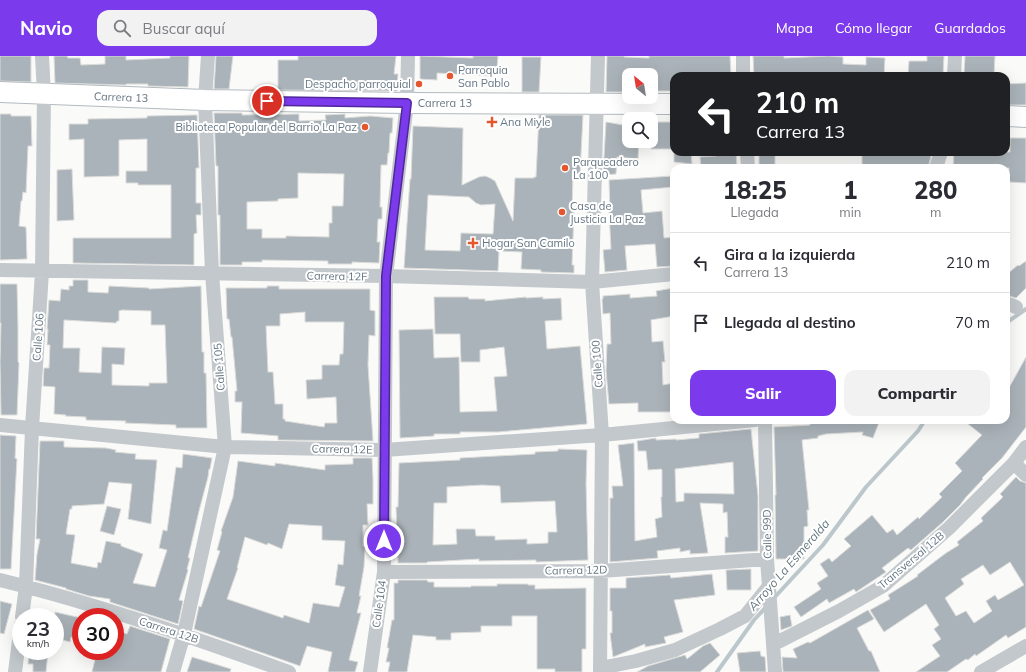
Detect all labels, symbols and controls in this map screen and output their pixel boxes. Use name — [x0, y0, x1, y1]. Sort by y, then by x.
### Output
search box — [97, 10, 377, 46]
text: Navio — [20, 16, 73, 40]
icon: search — [111, 17, 133, 39]
text: Buscar aquí — [143, 19, 225, 38]
text: Mapa — [776, 19, 813, 37]
text: Cómo llegar — [835, 19, 912, 37]
text: Guardados — [934, 19, 1006, 37]
place label: Parroquia San Pablo — [458, 63, 510, 90]
north arrow — [622, 68, 658, 104]
map controls — [622, 68, 658, 148]
marker: Parroquia San Pablo — [445, 71, 455, 81]
place label: Despacho parroquial — [305, 77, 411, 91]
marker: Despacho parroquial — [414, 79, 424, 89]
pin — [250, 84, 284, 118]
text: 210 m — [756, 85, 839, 120]
icon: left — [690, 88, 742, 140]
street label: Carrera 13 — [94, 89, 148, 105]
icon: arrive — [256, 90, 278, 112]
street label: Carrera 13 — [418, 96, 472, 110]
button: search — [622, 112, 658, 148]
place label: Ana Miyle — [500, 115, 551, 129]
marker: Ana Miyle — [487, 117, 497, 127]
place label: Biblioteca Popular del Barrio La Paz — [175, 120, 357, 134]
text: Carrera 13 — [756, 120, 845, 143]
marker: Biblioteca Popular del Barrio La Paz — [360, 122, 370, 132]
place label: Parqueadero La 100 — [573, 155, 639, 182]
marker: Parqueadero La 100 — [560, 163, 570, 173]
text: 18:25 — [723, 175, 787, 205]
text: 1 — [843, 175, 858, 205]
text: 280 — [914, 175, 957, 205]
place label: Casa de Justicia La Paz — [570, 199, 644, 226]
text: Llegada — [730, 204, 779, 220]
text: min — [839, 204, 861, 220]
text: m — [930, 204, 941, 220]
marker: Casa de Justicia La Paz — [557, 207, 567, 217]
place label: Hogar San Camilo — [482, 236, 575, 250]
marker: Hogar San Camilo — [467, 237, 479, 249]
text: Gira a la izquierda — [724, 245, 855, 264]
icon: left — [690, 252, 712, 274]
text: 210 m — [946, 253, 990, 272]
text: Carrera 13 — [724, 264, 788, 280]
street label: Carrera 12F — [307, 268, 367, 284]
street label: Calle 106 — [29, 312, 47, 361]
icon: arrive — [690, 312, 712, 334]
text: Llegada al destino — [724, 313, 856, 332]
text: 70 m — [955, 313, 990, 332]
street label: Calle 100 — [588, 339, 606, 388]
street label: Calle 105 — [210, 342, 228, 391]
button: Salir — [690, 370, 836, 416]
button: Compartir — [844, 370, 990, 416]
street label: Carrera 12E — [311, 441, 373, 457]
street label: Calle 99D — [760, 509, 774, 559]
water label: Arroyo La Esmeralda — [744, 516, 832, 614]
position arrow — [363, 520, 405, 562]
street label: Transversal 12B — [875, 528, 947, 592]
street label: Carrera 12D — [545, 562, 607, 578]
street label: Calle 104 — [369, 579, 389, 629]
speed limit sign: 30 — [72, 608, 124, 660]
street label: Carrera 12B — [137, 614, 201, 646]
text: 23 — [26, 616, 50, 641]
text: km/h — [27, 637, 49, 650]

